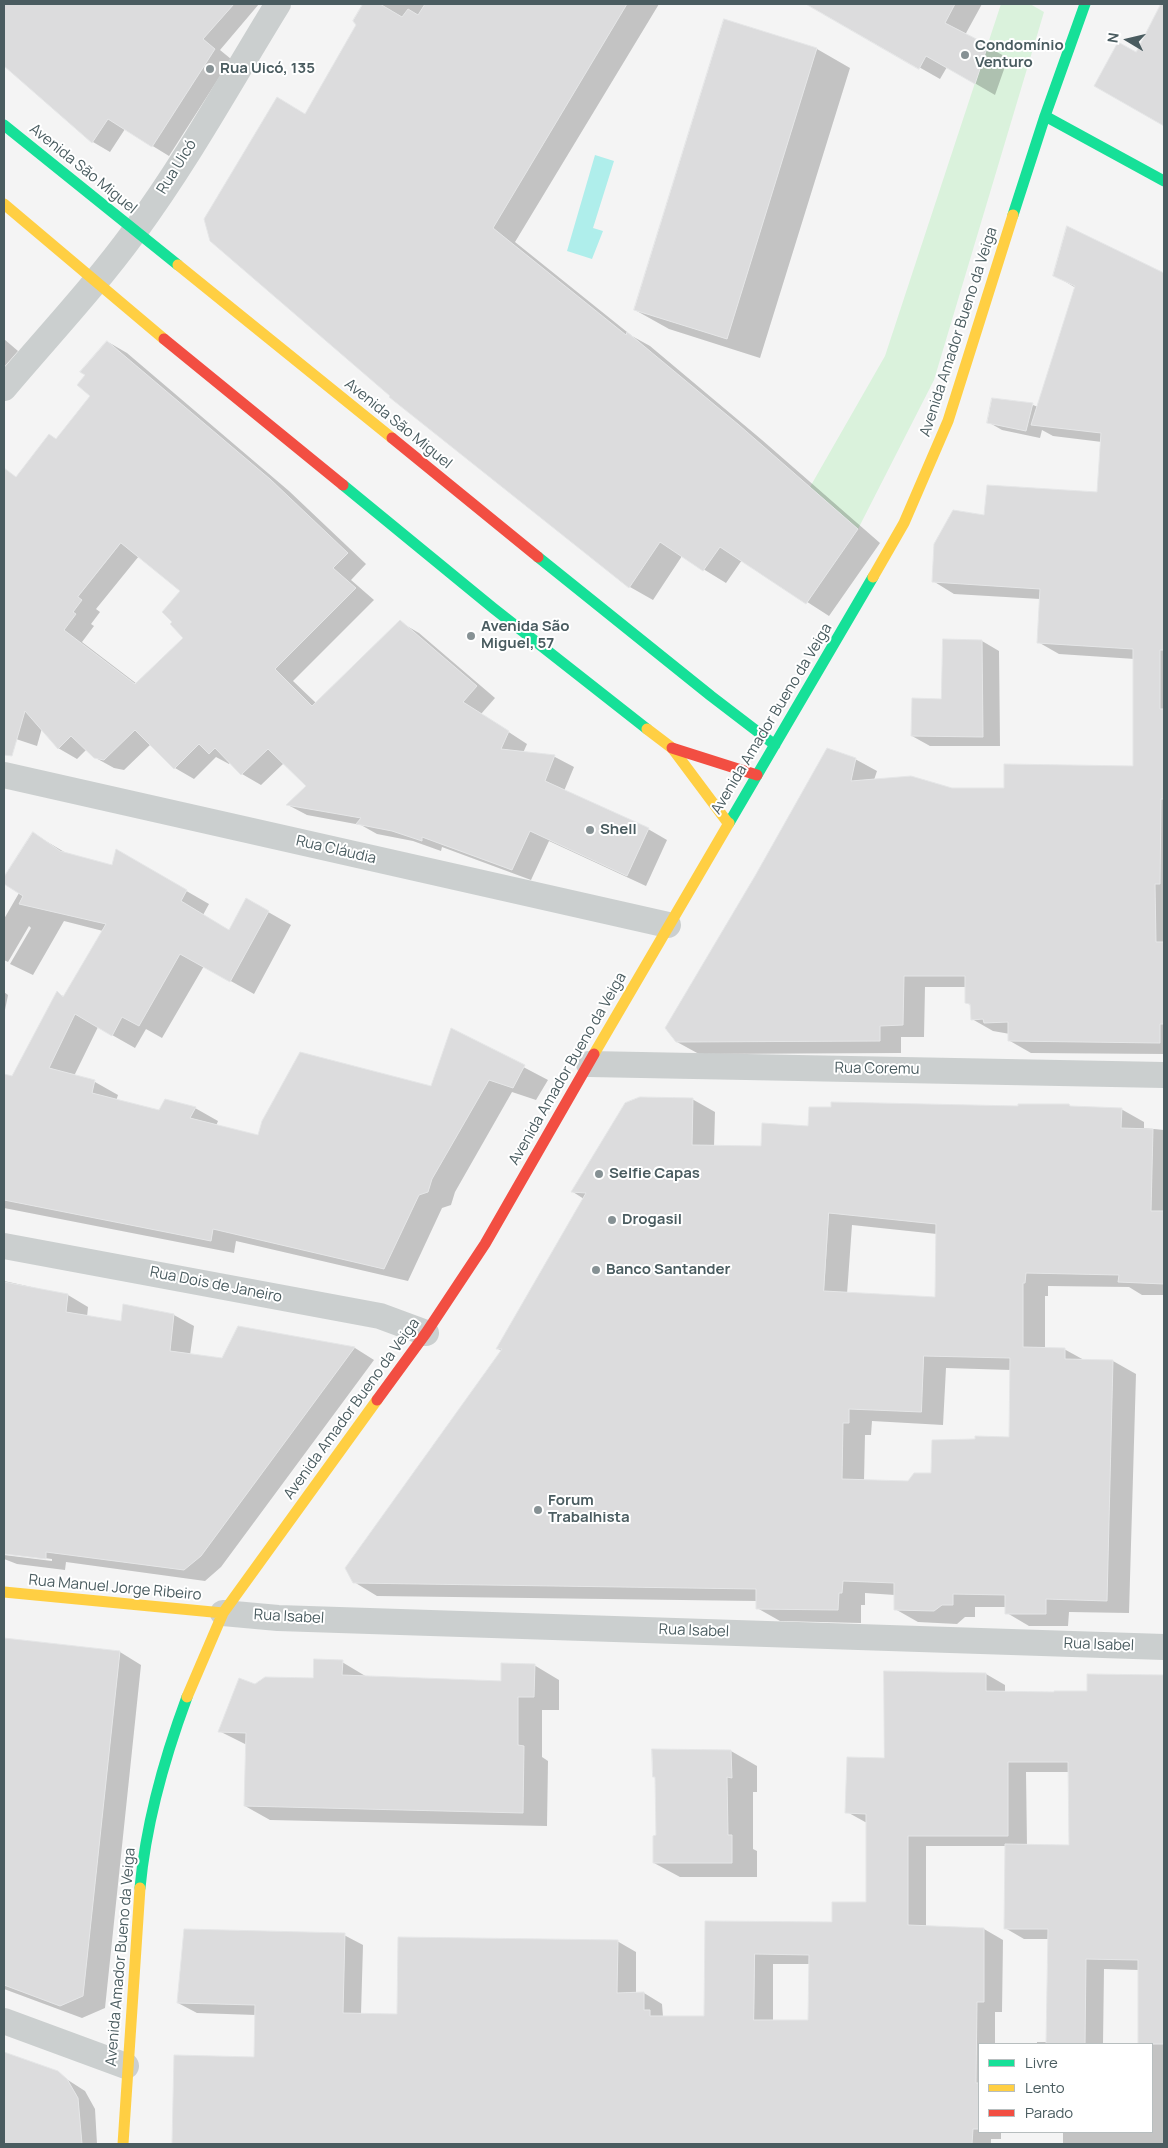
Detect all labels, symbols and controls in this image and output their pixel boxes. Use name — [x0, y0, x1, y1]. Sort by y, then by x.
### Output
north arrow — [1103, 15, 1153, 65]
text: N — [1103, 31, 1123, 44]
place label: Condomínio Venturo — [975, 37, 1064, 72]
marker: Condomínio Venturo — [959, 49, 971, 61]
place label: Rua Uicó, 135 — [220, 60, 315, 78]
marker: Rua Uicó, 135 — [204, 63, 216, 75]
street label: Avenida São Miguel — [26, 120, 140, 218]
street label: Rua Uicó — [153, 136, 201, 198]
street label: Avenida Amador Bueno da Veiga — [917, 225, 1001, 439]
street label: Avenida São Miguel — [341, 375, 455, 473]
place label: Avenida São Miguel, 57 — [481, 618, 570, 653]
street label: Avenida Amador Bueno da Veiga — [708, 620, 836, 818]
marker: Avenida São Miguel, 57 — [465, 630, 477, 642]
place label: Shell — [600, 821, 637, 839]
marker: Shell — [584, 824, 596, 836]
street label: Rua Cláudia — [294, 832, 378, 868]
street label: Avenida Amador Bueno da Veiga — [505, 970, 631, 1168]
street label: Rua Coremu — [834, 1059, 920, 1079]
place label: Selfie Capas — [609, 1165, 700, 1183]
marker: Selfie Capas — [593, 1168, 605, 1180]
place label: Drogasil — [622, 1211, 682, 1229]
marker: Drogasil — [606, 1214, 618, 1226]
place label: Banco Santander — [606, 1261, 731, 1279]
street label: Rua Dois de Janeiro — [148, 1263, 284, 1307]
marker: Banco Santander — [590, 1264, 602, 1276]
street label: Avenida Amador Bueno da Veiga — [280, 1315, 424, 1503]
place label: Forum Trabalhista — [548, 1492, 630, 1527]
marker: Forum Trabalhista — [532, 1504, 544, 1516]
street label: Rua Manuel Jorge Ribeiro — [28, 1571, 202, 1605]
street label: Rua Isabel — [253, 1606, 325, 1628]
street label: Rua Isabel — [658, 1621, 730, 1641]
street label: Rua Isabel — [1063, 1635, 1135, 1655]
street label: Avenida Amador Bueno da Veiga — [102, 1847, 140, 2067]
legend — [978, 2043, 1153, 2133]
text: Livre — [1025, 2052, 1058, 2073]
text: Lento — [1025, 2077, 1065, 2098]
text: Parado — [1025, 2102, 1073, 2123]

